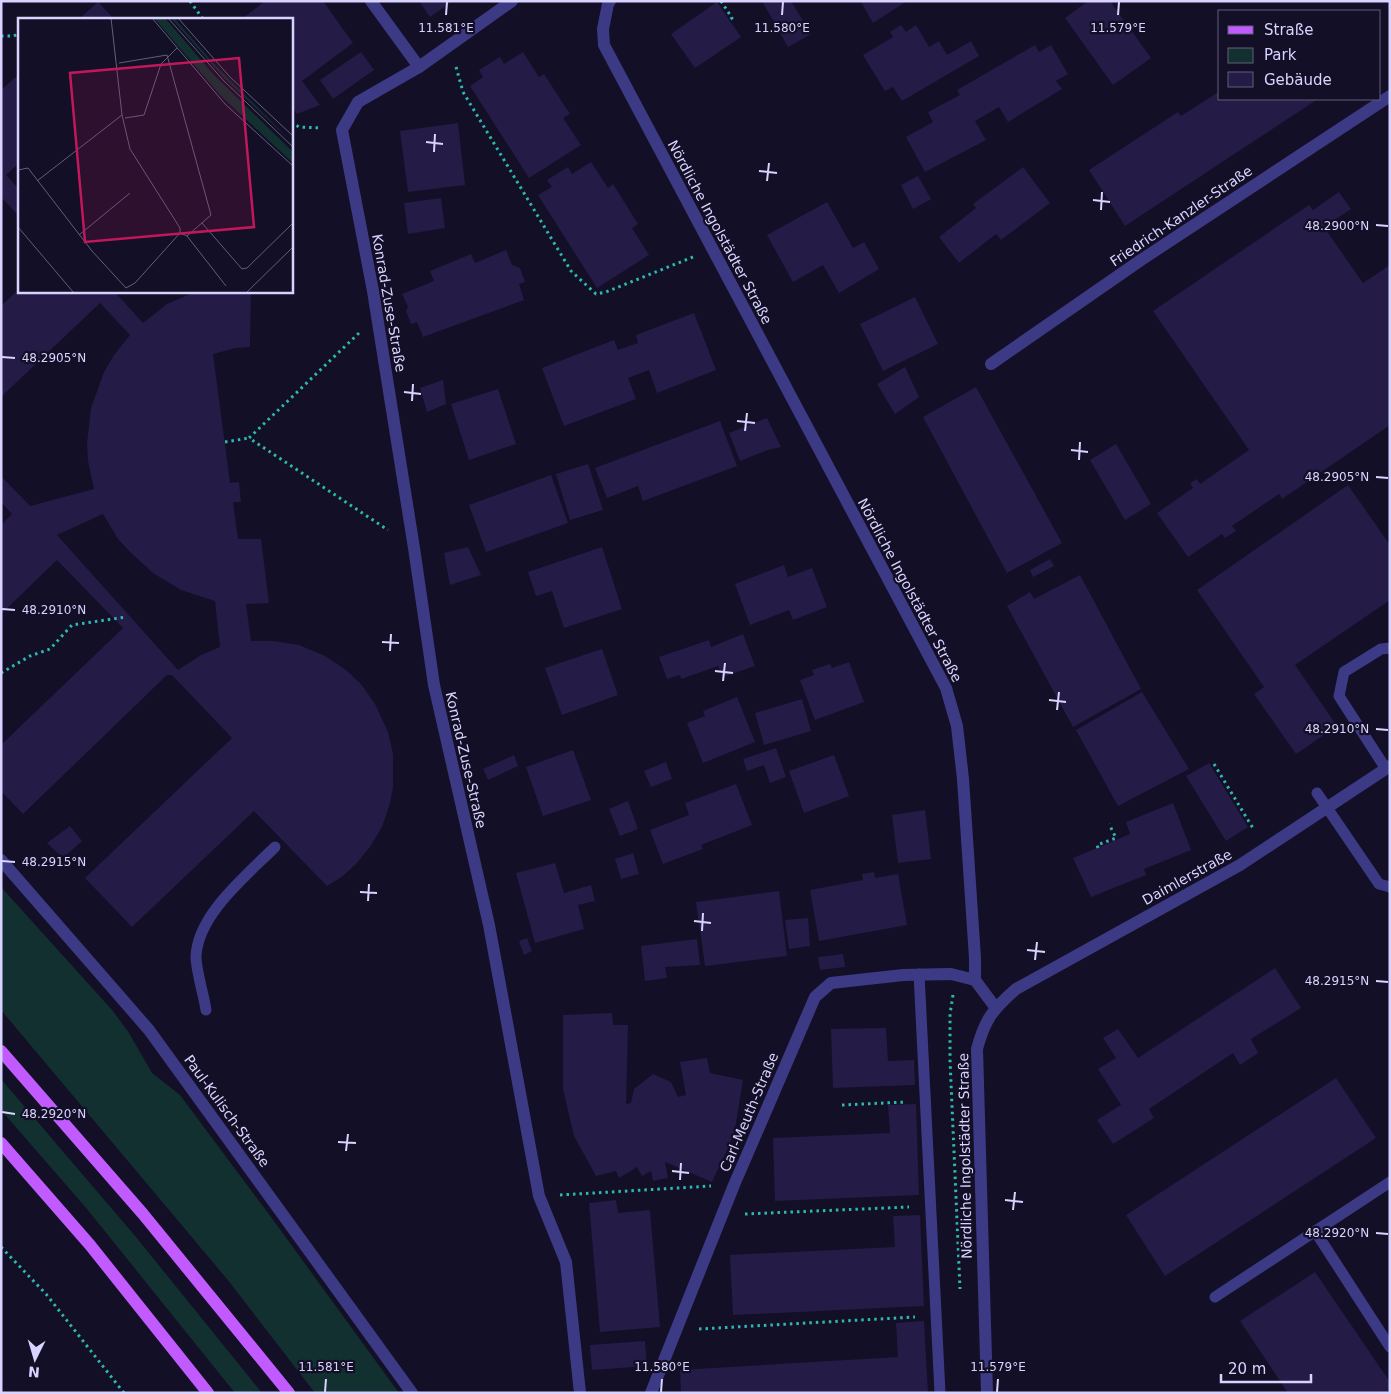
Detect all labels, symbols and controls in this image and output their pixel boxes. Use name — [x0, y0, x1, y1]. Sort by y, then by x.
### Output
legend — [1218, 10, 1381, 100]
inset map — [18, 18, 292, 292]
text: 11.581°E — [418, 21, 474, 35]
text: 11.580°E — [754, 21, 810, 35]
text: 11.579°E — [1090, 21, 1146, 35]
text: Straße — [1264, 21, 1313, 39]
text: Park — [1264, 46, 1297, 64]
text: Gebäude — [1264, 71, 1332, 89]
street label: Nördliche Ingolstädter Straße — [665, 137, 775, 327]
street label: Friedrich-Kanzler-Straße — [1107, 162, 1255, 270]
text: 48.2900°N — [1305, 219, 1369, 233]
street label: Konrad-Zuse-Straße — [369, 233, 409, 373]
text: 48.2905°N — [22, 351, 86, 365]
text: 48.2905°N — [1305, 470, 1369, 484]
street label: Nördliche Ingolstädter Straße — [855, 495, 965, 685]
text: 48.2910°N — [22, 603, 86, 617]
street label: Konrad-Zuse-Straße — [442, 690, 490, 830]
text: 48.2910°N — [1305, 722, 1369, 736]
street label: Daimlerstraße — [1140, 846, 1234, 908]
text: 48.2915°N — [22, 855, 86, 869]
text: 48.2915°N — [1305, 974, 1369, 988]
street label: Carl-Meuth-Straße — [717, 1050, 781, 1174]
street label: Paul-Kulisch-Straße — [181, 1052, 273, 1170]
street label: Nördliche Ingolstädter Straße — [955, 1053, 975, 1259]
text: 48.2920°N — [22, 1107, 86, 1121]
text: 48.2920°N — [1305, 1226, 1369, 1240]
north arrow — [10, 1334, 60, 1384]
scale bar — [1221, 1352, 1311, 1384]
text: 11.581°E — [298, 1360, 354, 1374]
text: 11.580°E — [634, 1360, 690, 1374]
text: 11.579°E — [970, 1360, 1026, 1374]
text: 20 m — [1228, 1360, 1266, 1378]
text: N — [27, 1363, 40, 1380]

